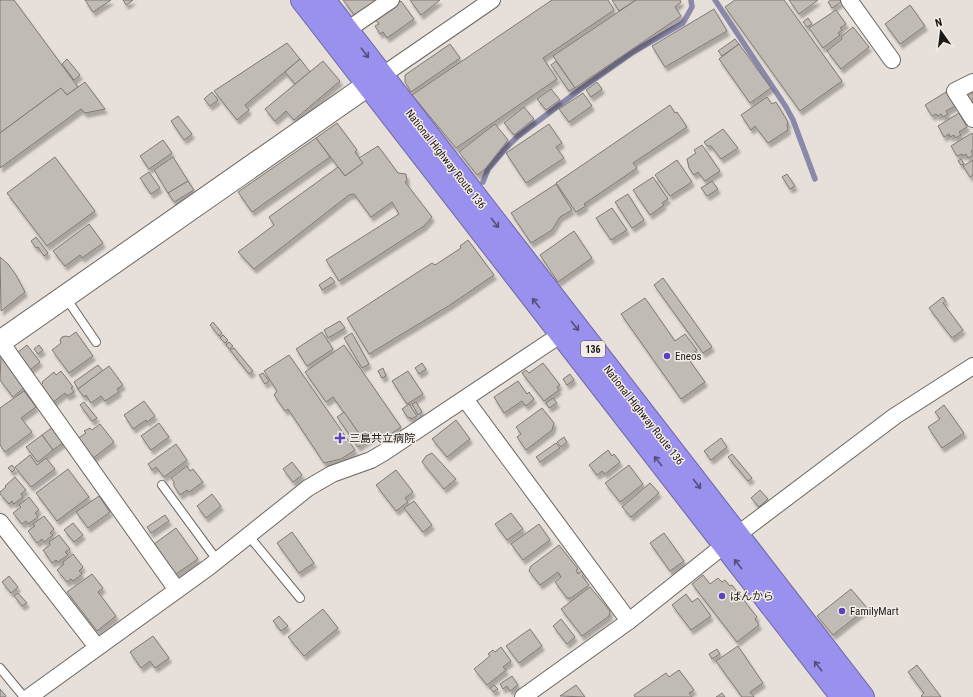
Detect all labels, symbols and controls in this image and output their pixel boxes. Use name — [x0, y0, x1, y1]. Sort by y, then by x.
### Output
north arrow — [921, 12, 961, 52]
text: N — [934, 16, 944, 30]
one-way arrow — [360, 47, 369, 58]
street label: National Highway Route 136 — [403, 107, 488, 212]
one-way arrow — [491, 217, 499, 228]
one-way arrow — [531, 297, 540, 308]
one-way arrow — [570, 320, 579, 331]
road number: 136 — [581, 341, 605, 357]
place label: Eneos — [675, 350, 702, 363]
marker: Eneos — [662, 351, 672, 361]
street label: National Highway Route 136 — [601, 363, 686, 468]
marker: 三島共立病院 — [334, 432, 346, 444]
place label: 三島共立病院 — [349, 432, 415, 445]
one-way arrow — [654, 456, 662, 467]
one-way arrow — [693, 478, 701, 489]
one-way arrow — [733, 558, 742, 569]
place label: ばんから — [730, 590, 774, 603]
marker: ばんから — [717, 591, 727, 601]
place label: FamilyMart — [850, 605, 899, 618]
marker: FamilyMart — [837, 606, 847, 616]
one-way arrow — [813, 661, 822, 672]

